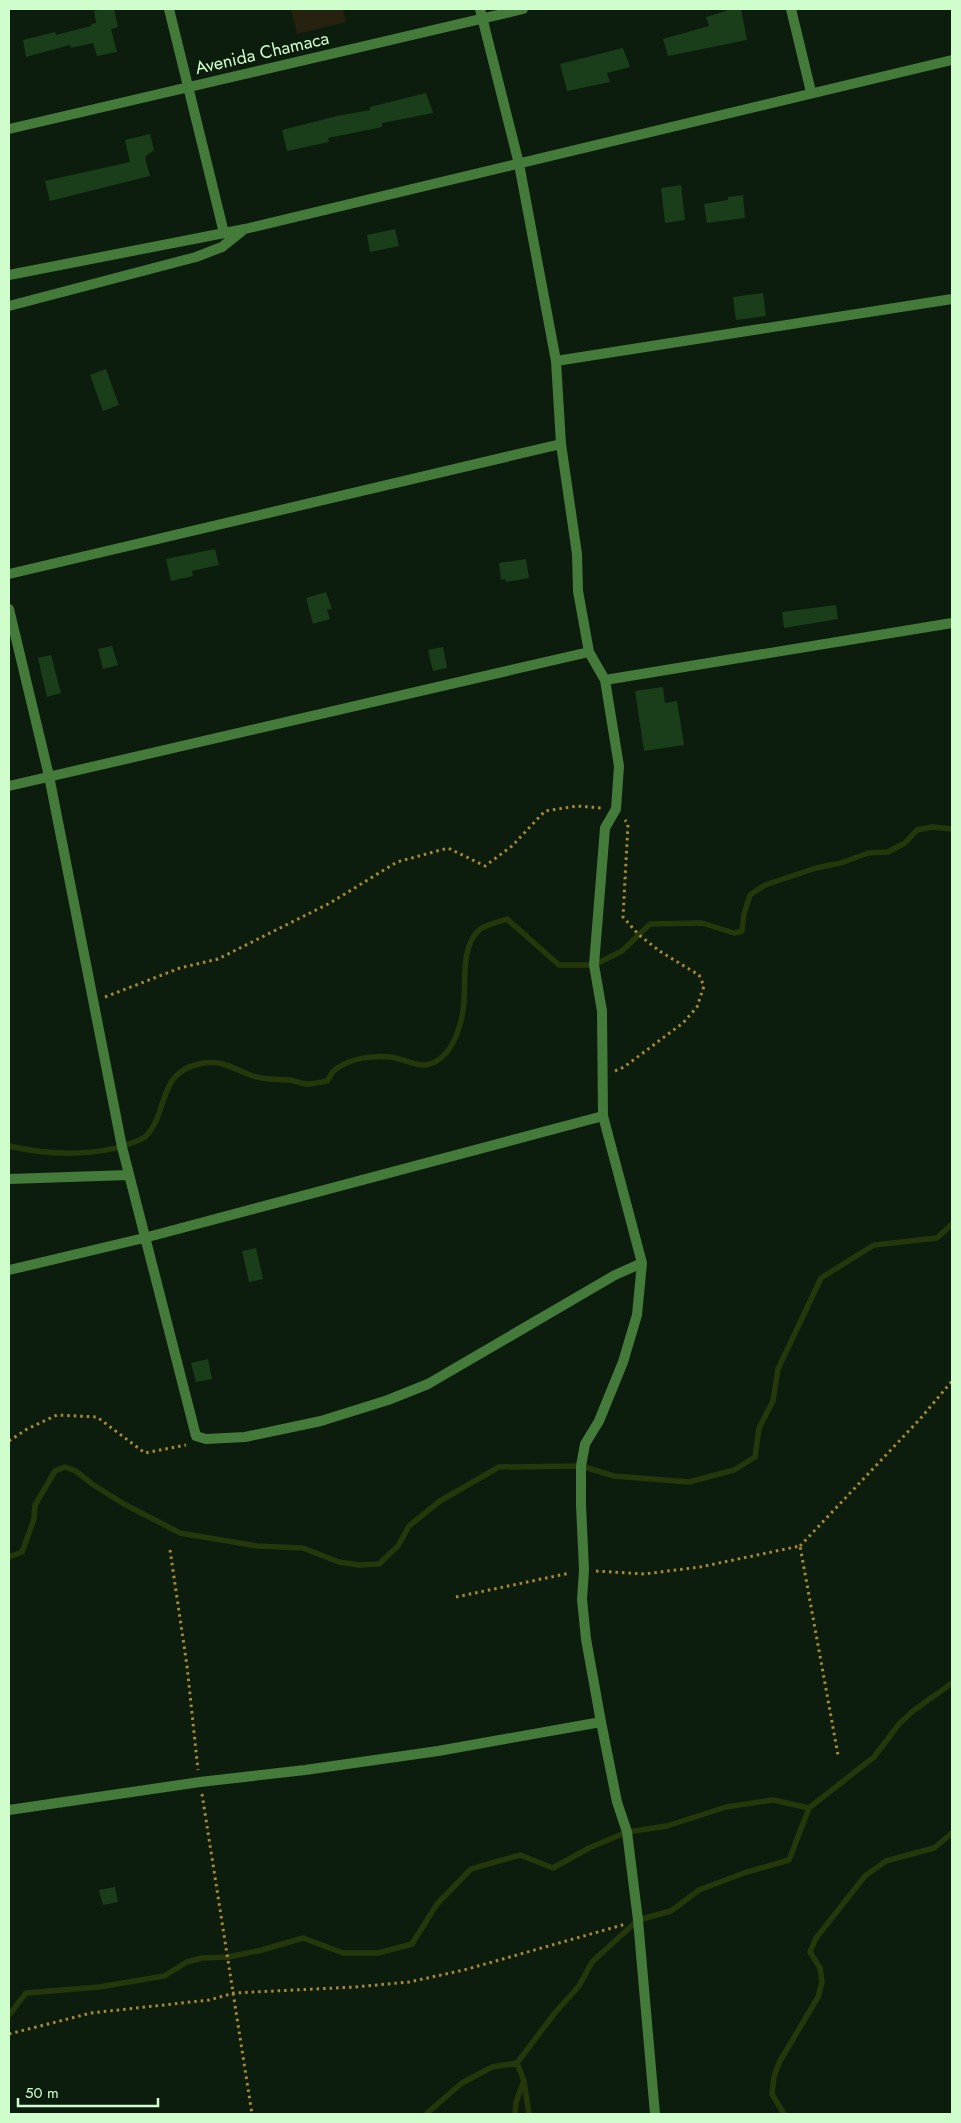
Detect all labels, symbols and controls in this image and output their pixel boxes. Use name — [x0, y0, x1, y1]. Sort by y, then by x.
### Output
street label: Avenida Chamaca — [192, 25, 332, 81]
scale bar — [18, 2076, 158, 2108]
text: 50 m — [25, 2082, 59, 2104]

